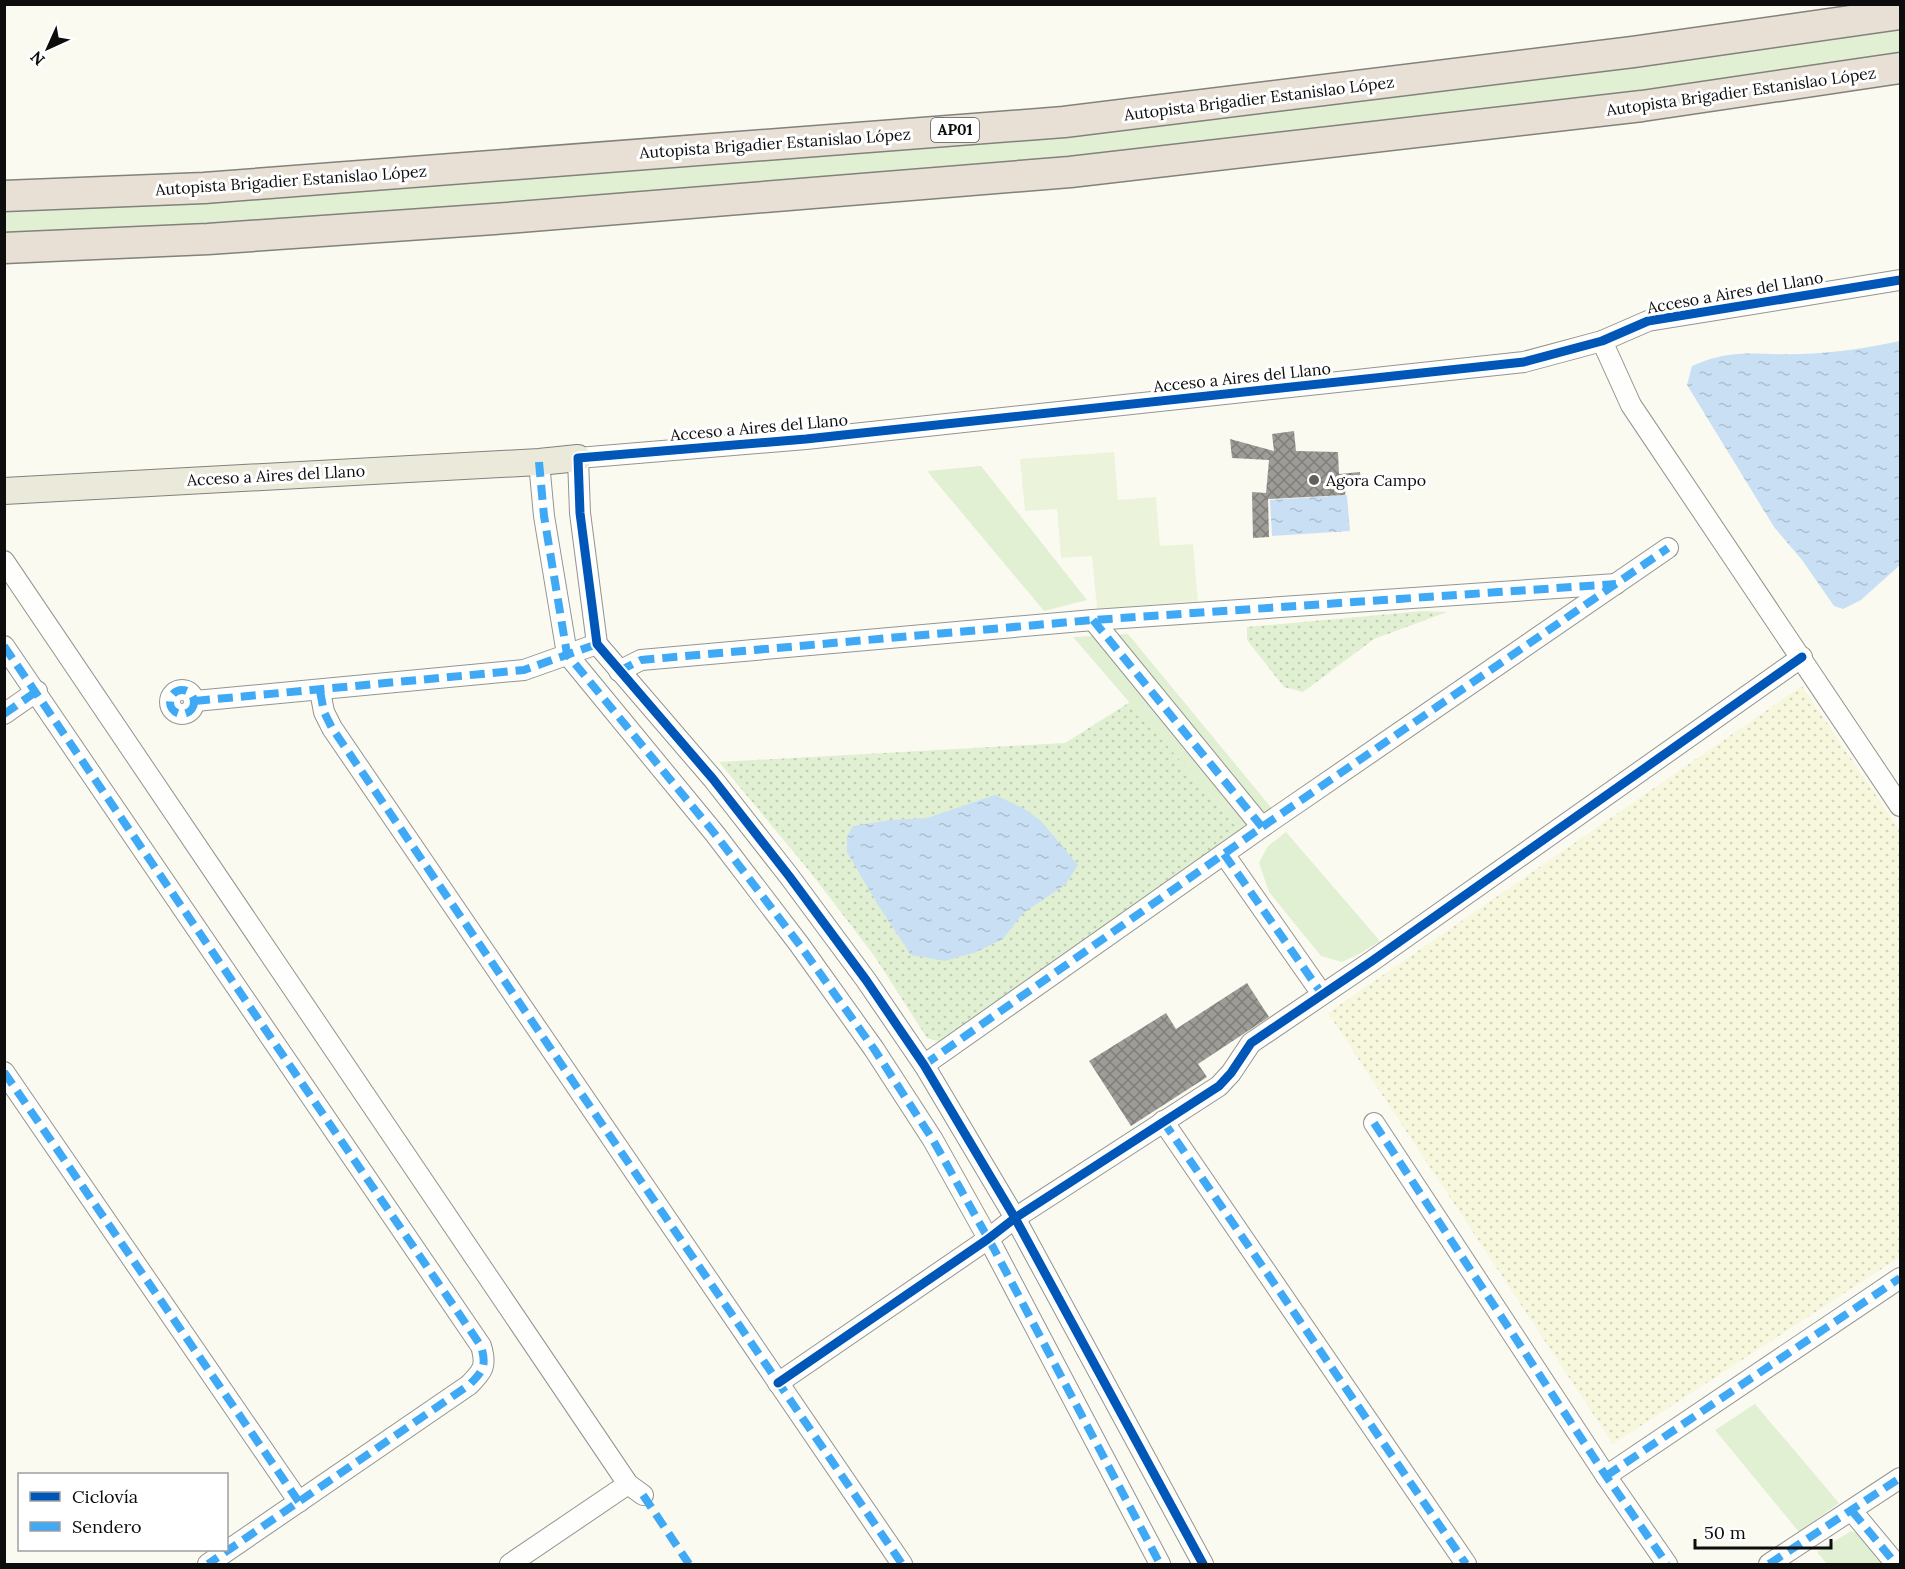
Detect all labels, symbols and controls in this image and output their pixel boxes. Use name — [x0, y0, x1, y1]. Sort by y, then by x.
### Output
north arrow — [18, 18, 78, 78]
text: N — [26, 47, 49, 70]
street label: Autopista Brigadier Estanislao López — [1604, 62, 1877, 120]
street label: Autopista Brigadier Estanislao López — [1122, 71, 1395, 125]
road number: AP01 — [931, 118, 979, 142]
street label: Autopista Brigadier Estanislao López — [638, 124, 911, 163]
street label: Autopista Brigadier Estanislao López — [154, 161, 427, 200]
street label: Acceso a Aires del Llano — [1644, 267, 1825, 318]
street label: Acceso a Aires del Llano — [1151, 358, 1332, 396]
street label: Acceso a Aires del Llano — [668, 409, 849, 445]
street label: Acceso a Aires del Llano — [185, 460, 366, 490]
place label: Agora Campo — [1325, 470, 1426, 490]
marker: Agora Campo — [1307, 473, 1321, 487]
legend — [18, 1473, 228, 1551]
text: Ciclovía — [72, 1485, 138, 1508]
scale bar — [1695, 1512, 1832, 1550]
text: Sendero — [72, 1515, 142, 1538]
text: 50 m — [1704, 1521, 1746, 1544]

